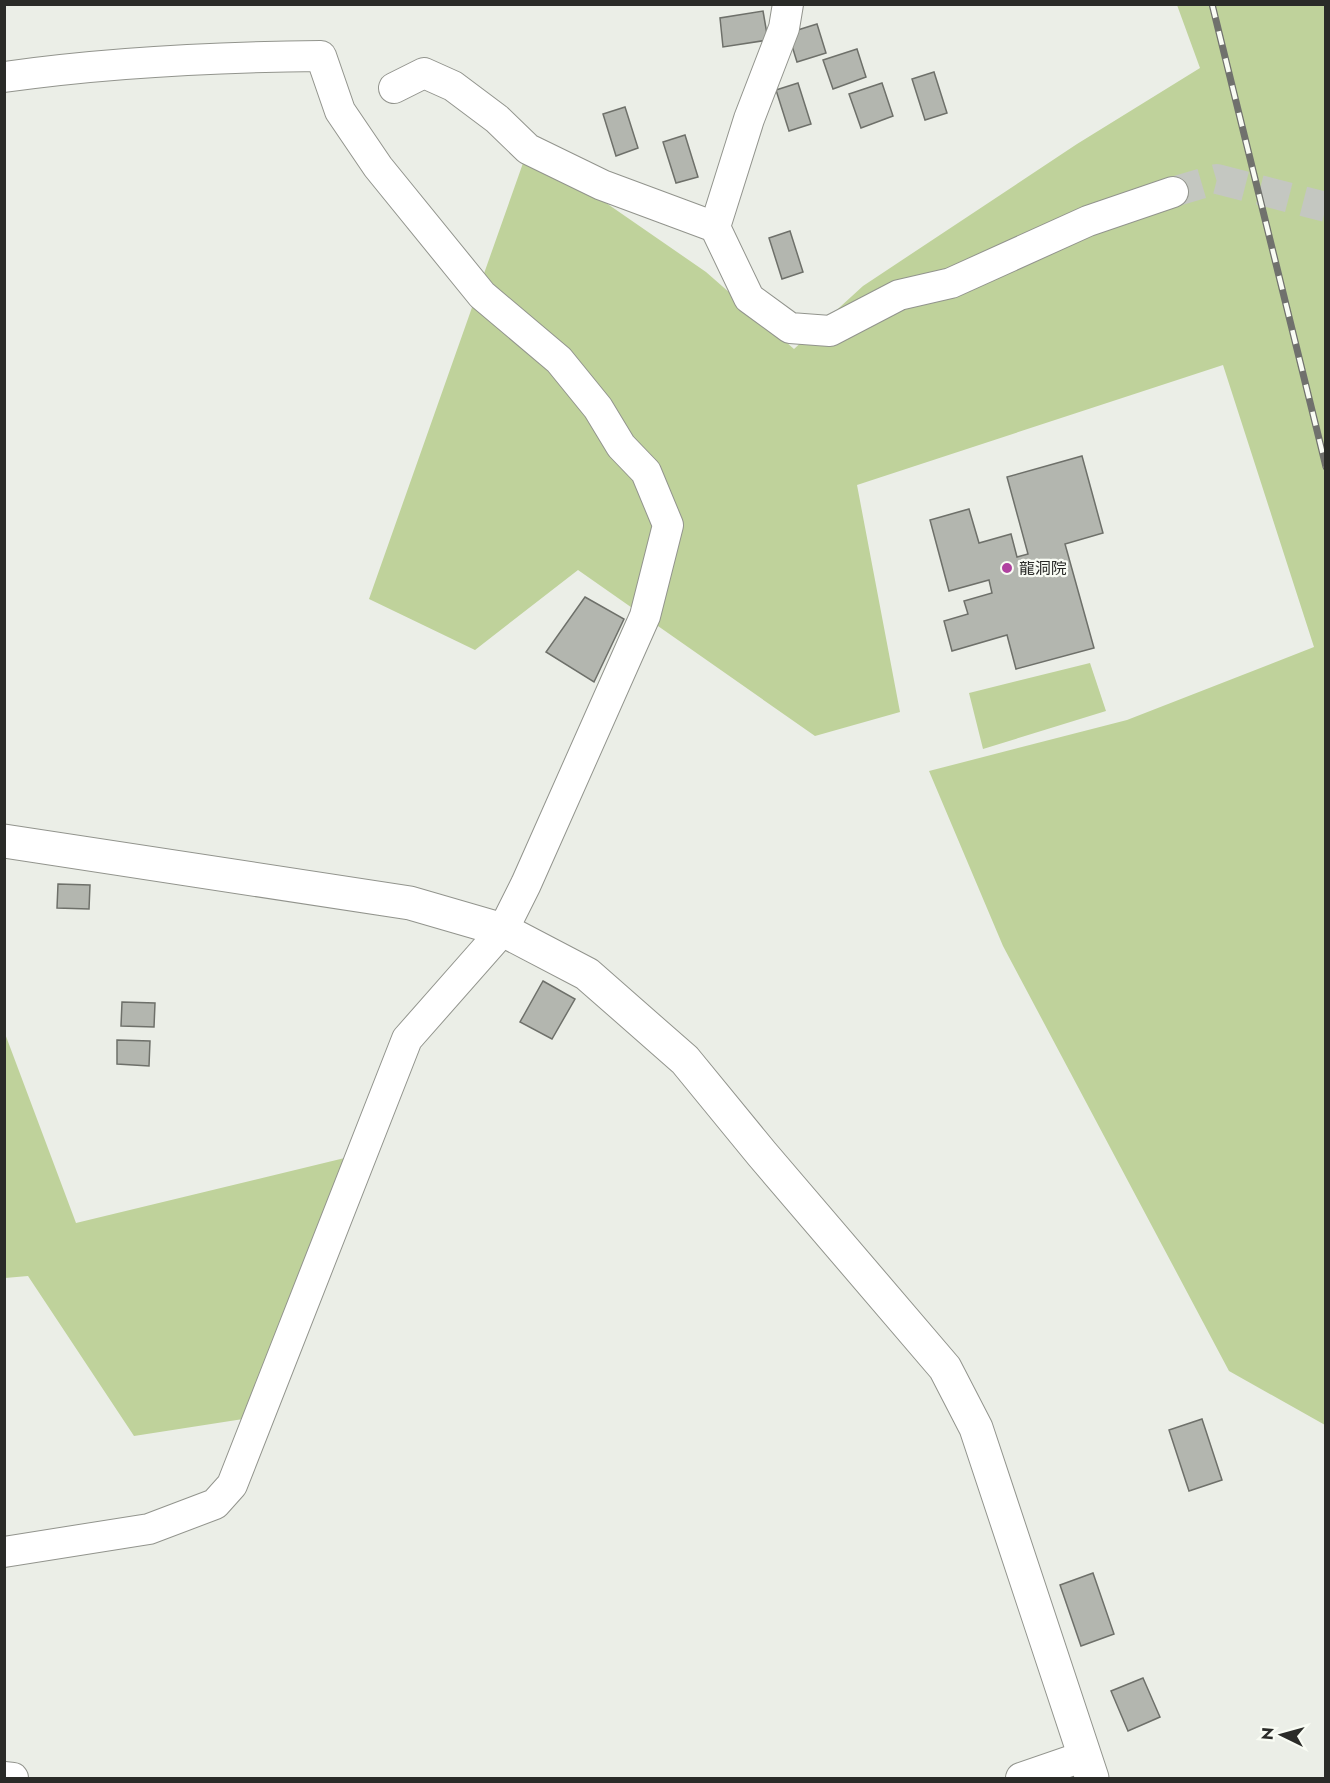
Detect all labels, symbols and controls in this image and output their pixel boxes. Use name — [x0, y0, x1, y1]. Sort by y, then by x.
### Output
place label: 龍洞院 — [1019, 557, 1067, 580]
marker: 龍洞院 — [1000, 561, 1014, 575]
north arrow — [1252, 1705, 1312, 1765]
text: N — [1256, 1726, 1280, 1741]

